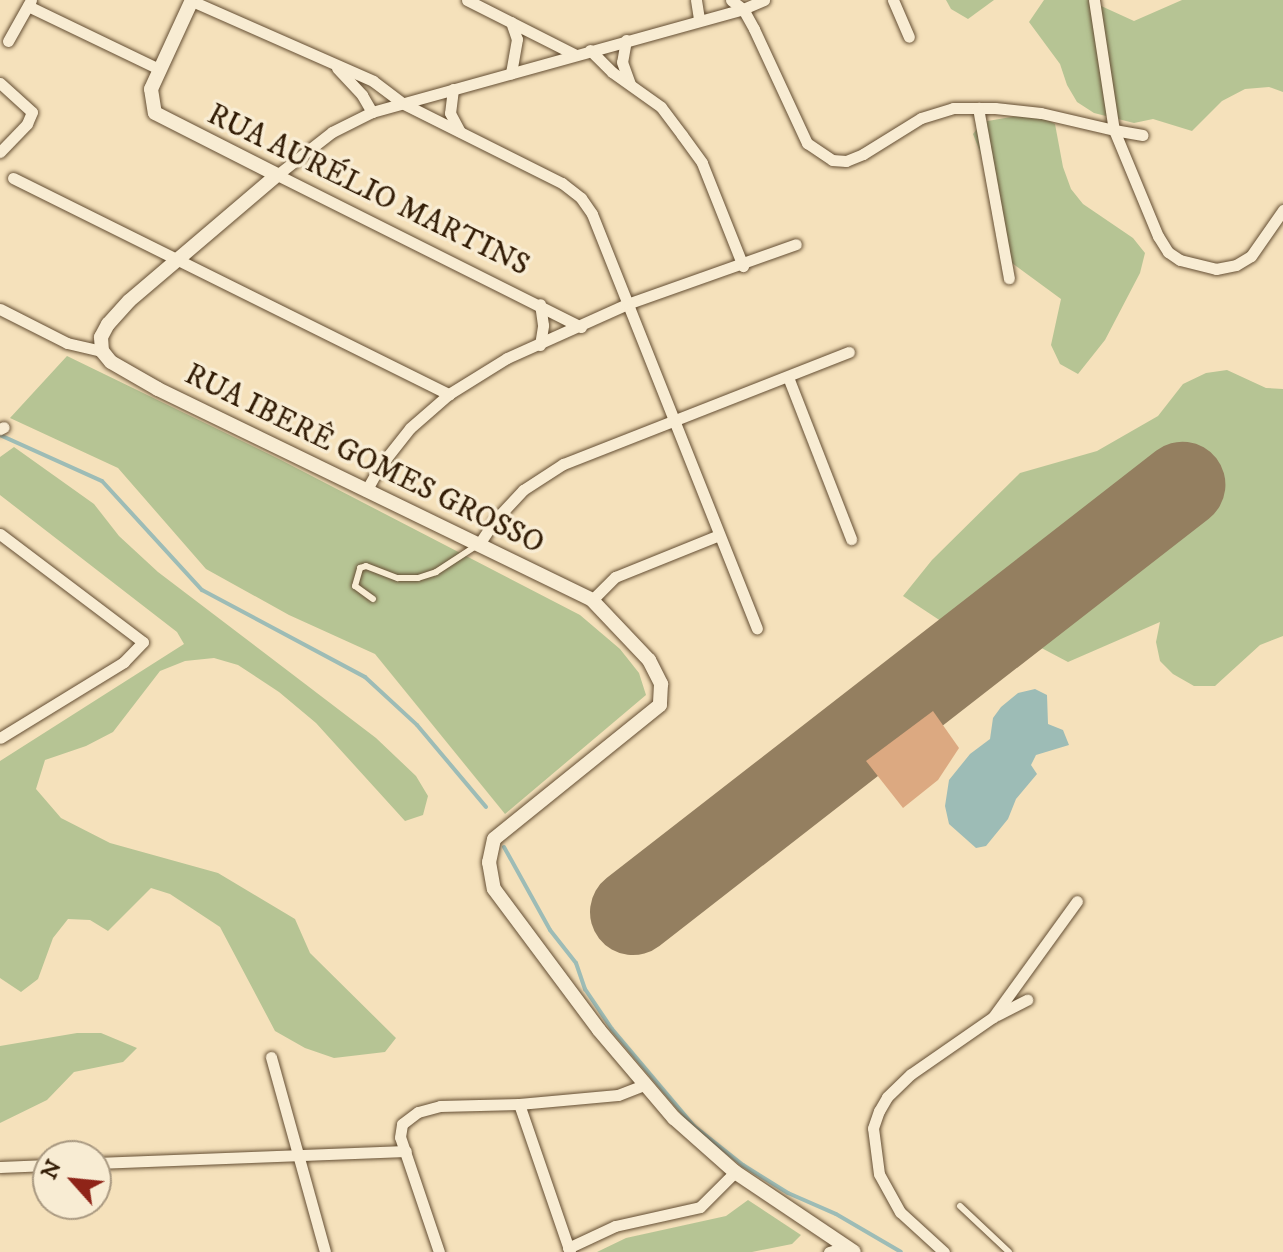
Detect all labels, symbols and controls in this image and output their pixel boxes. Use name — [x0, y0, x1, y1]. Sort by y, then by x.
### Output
street label: RUA AURÉLIO MARTINS — [201, 97, 535, 285]
street label: RUA IBERÊ GOMES GROSSO — [179, 357, 549, 563]
north arrow — [32, 1140, 112, 1220]
text: N — [36, 1156, 68, 1184]

